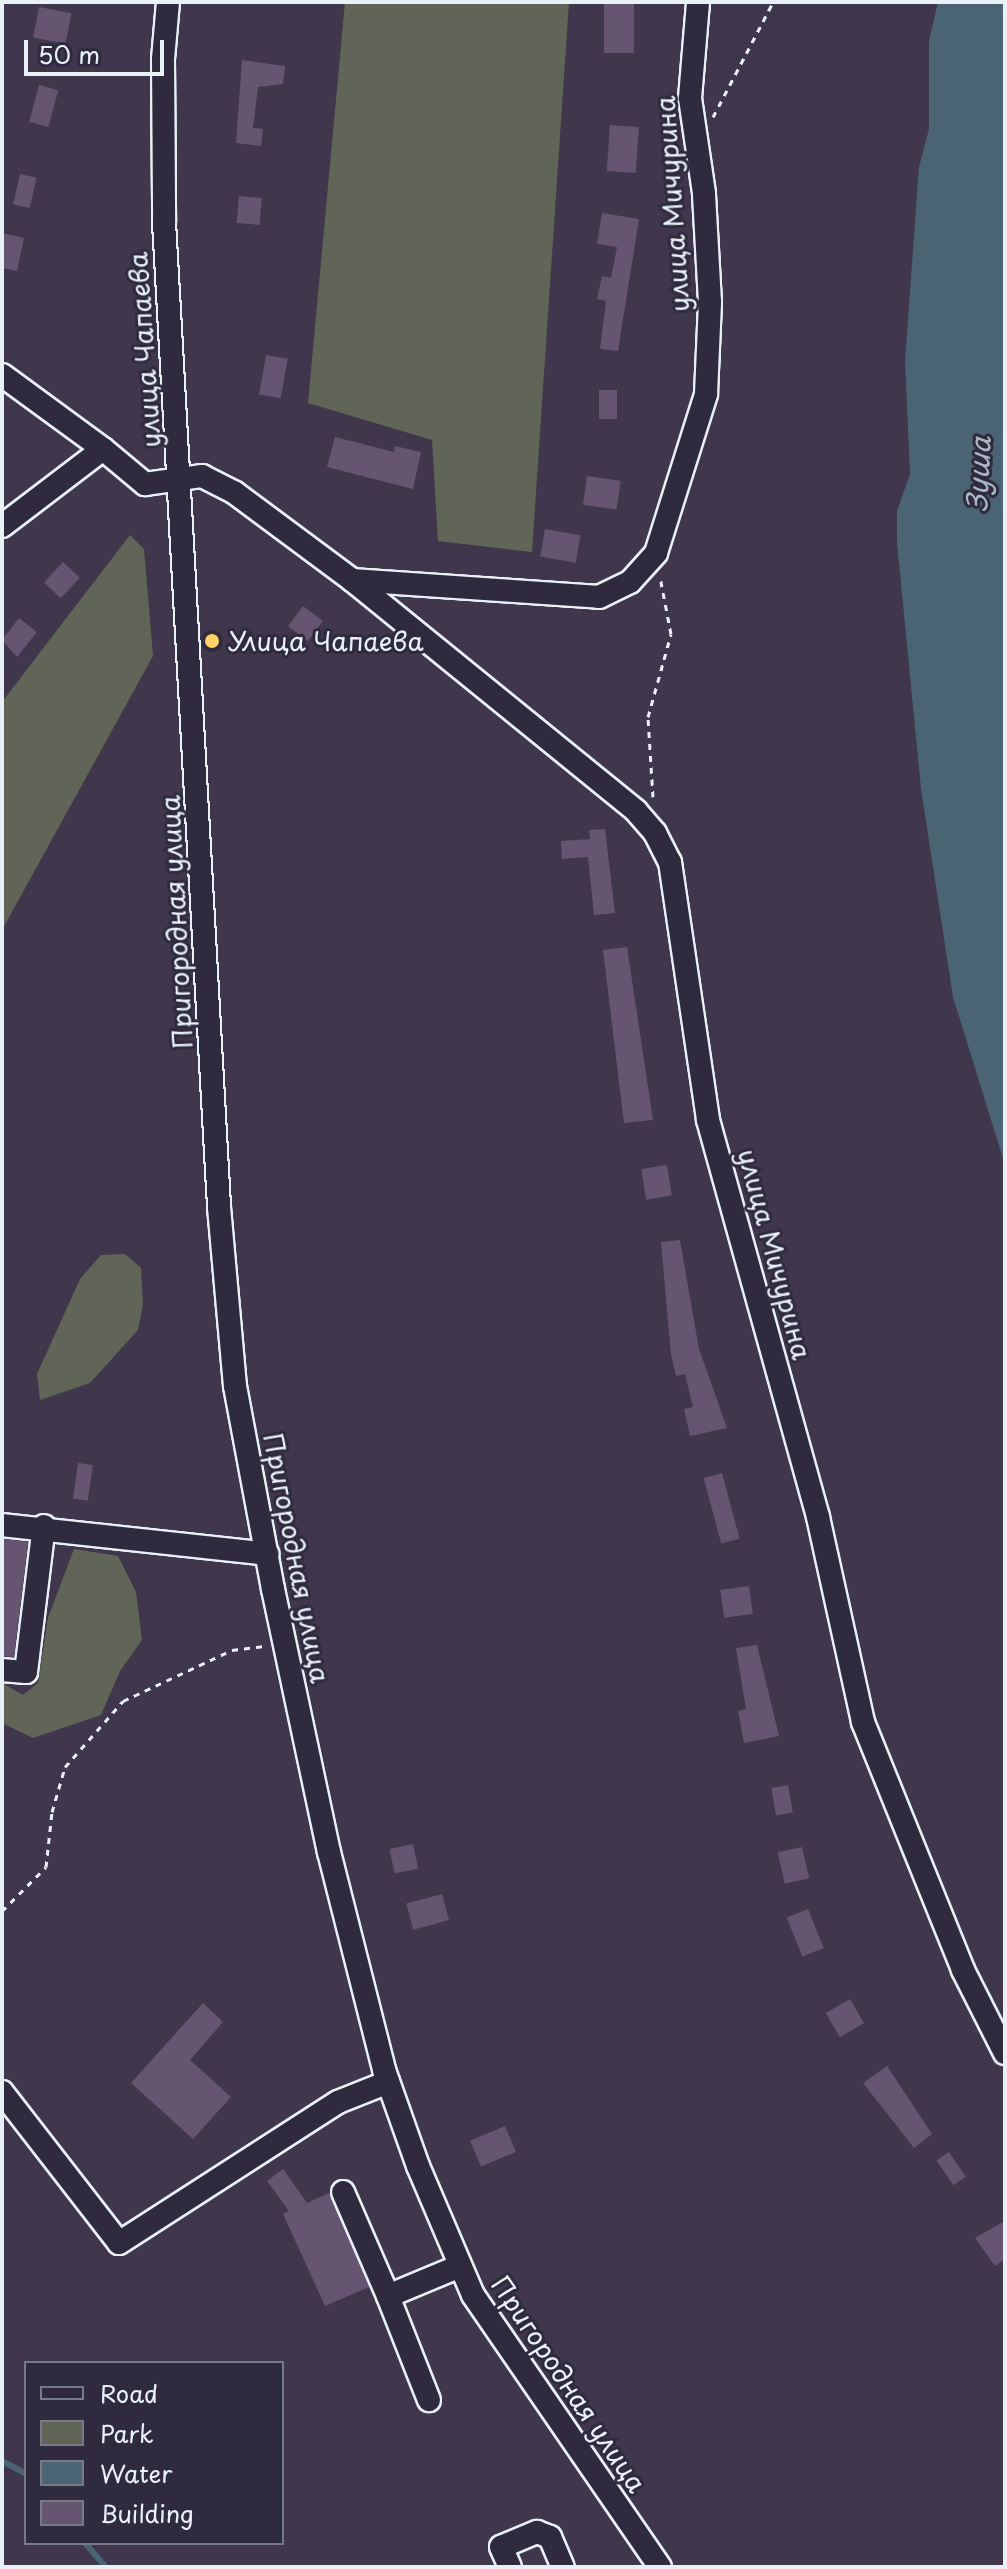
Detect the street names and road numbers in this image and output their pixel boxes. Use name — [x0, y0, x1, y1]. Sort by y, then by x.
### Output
street label: улица Мичурина — [649, 94, 695, 314]
street label: улица Чапаева — [122, 251, 166, 449]
street label: Пригородная улица — [154, 794, 198, 1050]
street label: улица Мичурина — [732, 1145, 818, 1363]
street label: Пригородная улица — [257, 1430, 337, 1686]
street label: Пригородная улица — [485, 2269, 653, 2499]

